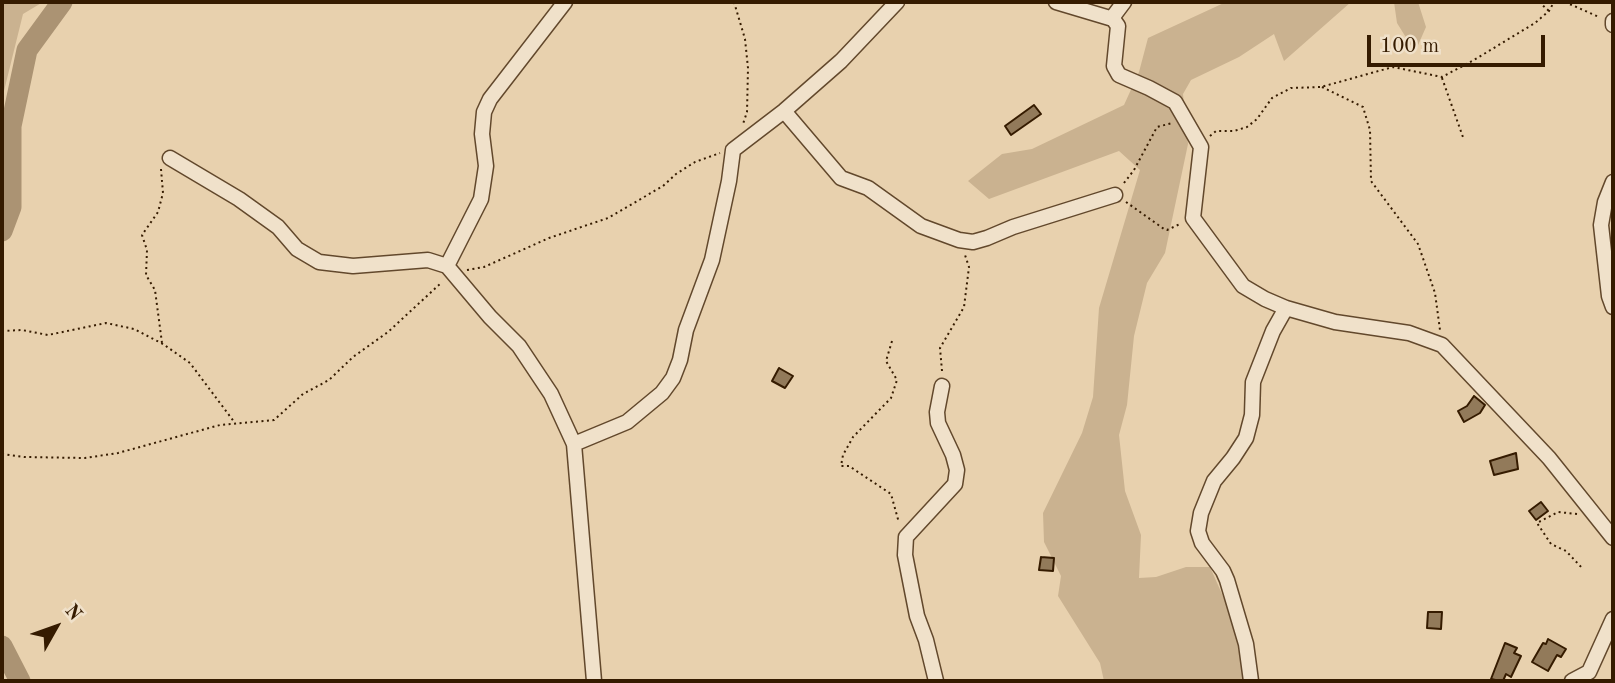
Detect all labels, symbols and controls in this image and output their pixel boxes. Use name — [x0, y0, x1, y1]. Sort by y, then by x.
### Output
scale bar — [1370, 21, 1548, 65]
text: 100 m — [1380, 36, 1439, 57]
north arrow — [21, 592, 91, 662]
text: N — [61, 602, 84, 625]

